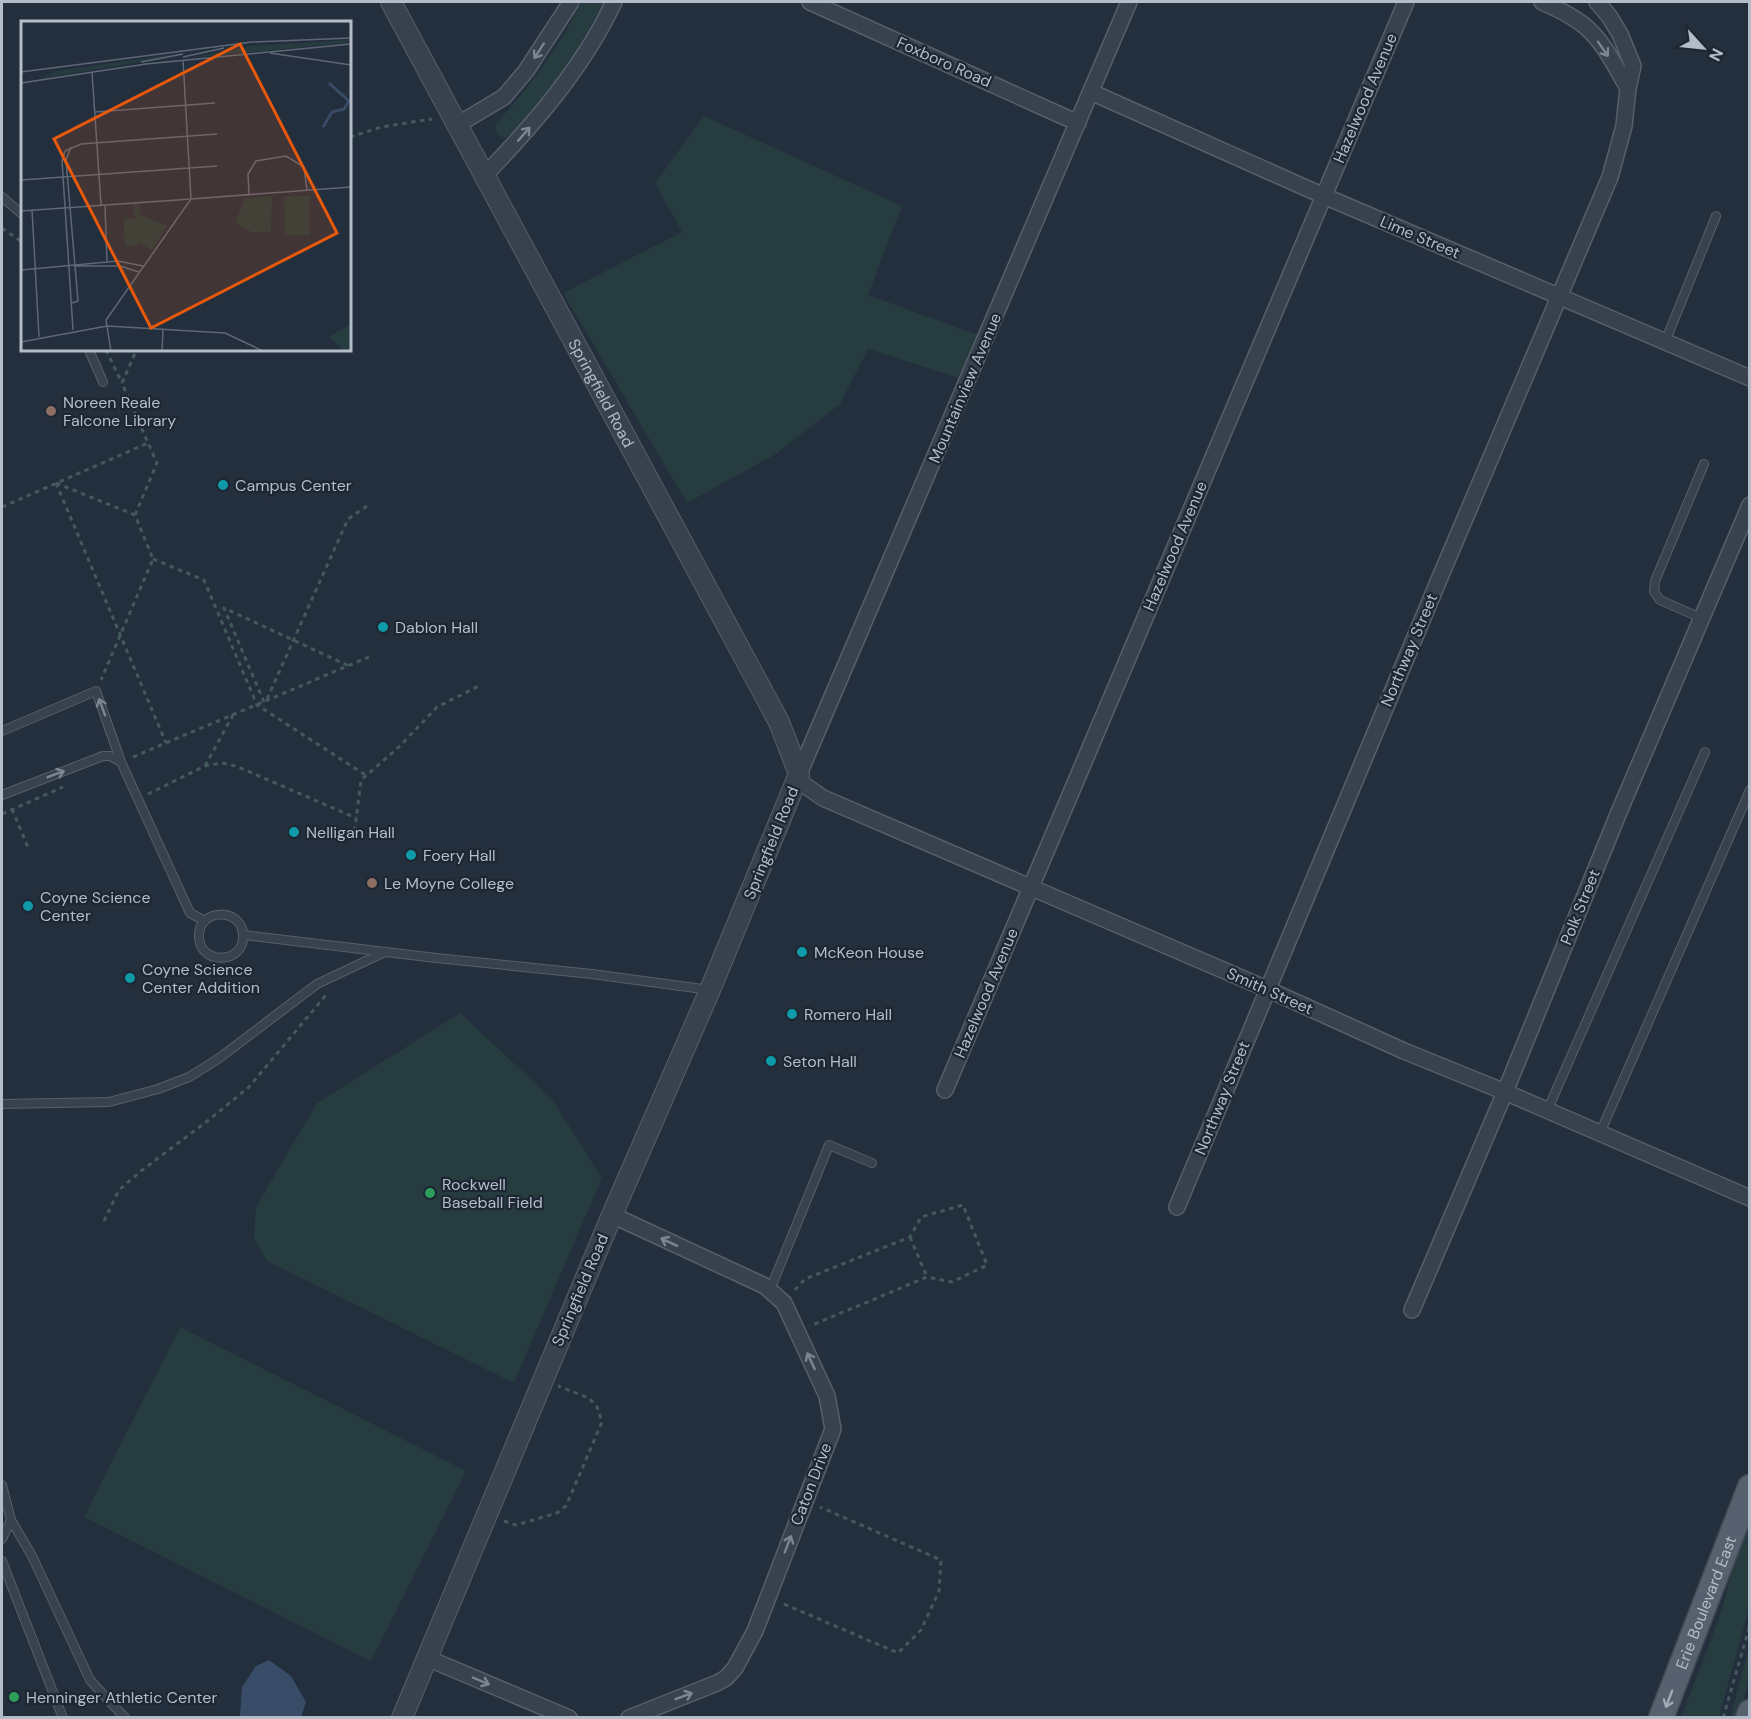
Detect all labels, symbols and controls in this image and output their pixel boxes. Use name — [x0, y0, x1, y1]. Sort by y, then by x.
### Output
north arrow — [1673, 18, 1733, 78]
inset map — [21, 21, 351, 351]
street label: Hazelwood Avenue — [1328, 30, 1402, 166]
street label: Foxboro Road — [893, 32, 995, 92]
one-way arrow — [1597, 40, 1609, 57]
one-way arrow — [533, 42, 545, 59]
text: N — [1704, 45, 1728, 65]
one-way arrow — [517, 127, 531, 142]
street label: Lime Street — [1377, 211, 1463, 263]
street label: Mountainview Avenue — [924, 310, 1006, 466]
street label: Springfield Road — [564, 335, 639, 451]
place label: Noreen Reale Falcone Library — [63, 392, 176, 431]
marker: Noreen Reale Falcone Library — [44, 404, 58, 418]
place label: Campus Center — [235, 475, 352, 496]
marker: Campus Center — [216, 478, 230, 492]
street label: Hazelwood Avenue — [1138, 478, 1212, 614]
street label: Northway Street — [1376, 590, 1442, 710]
place label: Dablon Hall — [395, 617, 478, 638]
marker: Dablon Hall — [376, 620, 390, 634]
one-way arrow — [95, 698, 106, 716]
one-way arrow — [46, 768, 65, 779]
street label: Springfield Road — [739, 783, 803, 903]
place label: Nelligan Hall — [306, 822, 395, 843]
marker: Nelligan Hall — [287, 825, 301, 839]
place label: Foery Hall — [423, 845, 496, 866]
marker: Foery Hall — [404, 848, 418, 862]
street label: Polk Street — [1555, 866, 1605, 948]
place label: Le Moyne College — [384, 873, 514, 894]
marker: Le Moyne College — [365, 876, 379, 890]
place label: Coyne Science Center — [40, 887, 151, 926]
marker: Coyne Science Center — [21, 899, 35, 913]
street label: Hazelwood Avenue — [949, 925, 1023, 1061]
place label: McKeon House — [814, 942, 924, 963]
marker: McKeon House — [795, 945, 809, 959]
place label: Coyne Science Center Addition — [142, 959, 260, 998]
street label: Smith Street — [1223, 963, 1317, 1019]
marker: Coyne Science Center Addition — [123, 971, 137, 985]
place label: Romero Hall — [804, 1004, 892, 1025]
marker: Romero Hall — [785, 1007, 799, 1021]
street label: Northway Street — [1190, 1038, 1254, 1158]
place label: Seton Hall — [783, 1051, 857, 1072]
marker: Seton Hall — [764, 1054, 778, 1068]
place label: Rockwell Baseball Field — [442, 1174, 543, 1213]
marker: Rockwell Baseball Field — [423, 1186, 437, 1200]
street label: Springfield Road — [547, 1230, 613, 1350]
one-way arrow — [661, 1235, 679, 1247]
one-way arrow — [804, 1352, 815, 1370]
street label: Caton Drive — [786, 1440, 836, 1528]
street label: Erie Boulevard East — [1670, 1533, 1741, 1672]
one-way arrow — [784, 1535, 795, 1553]
one-way arrow — [471, 1676, 489, 1687]
place label: Henninger Athletic Center — [26, 1687, 217, 1708]
one-way arrow — [1662, 1689, 1673, 1708]
marker: Henninger Athletic Center — [7, 1690, 21, 1704]
one-way arrow — [674, 1690, 692, 1701]

